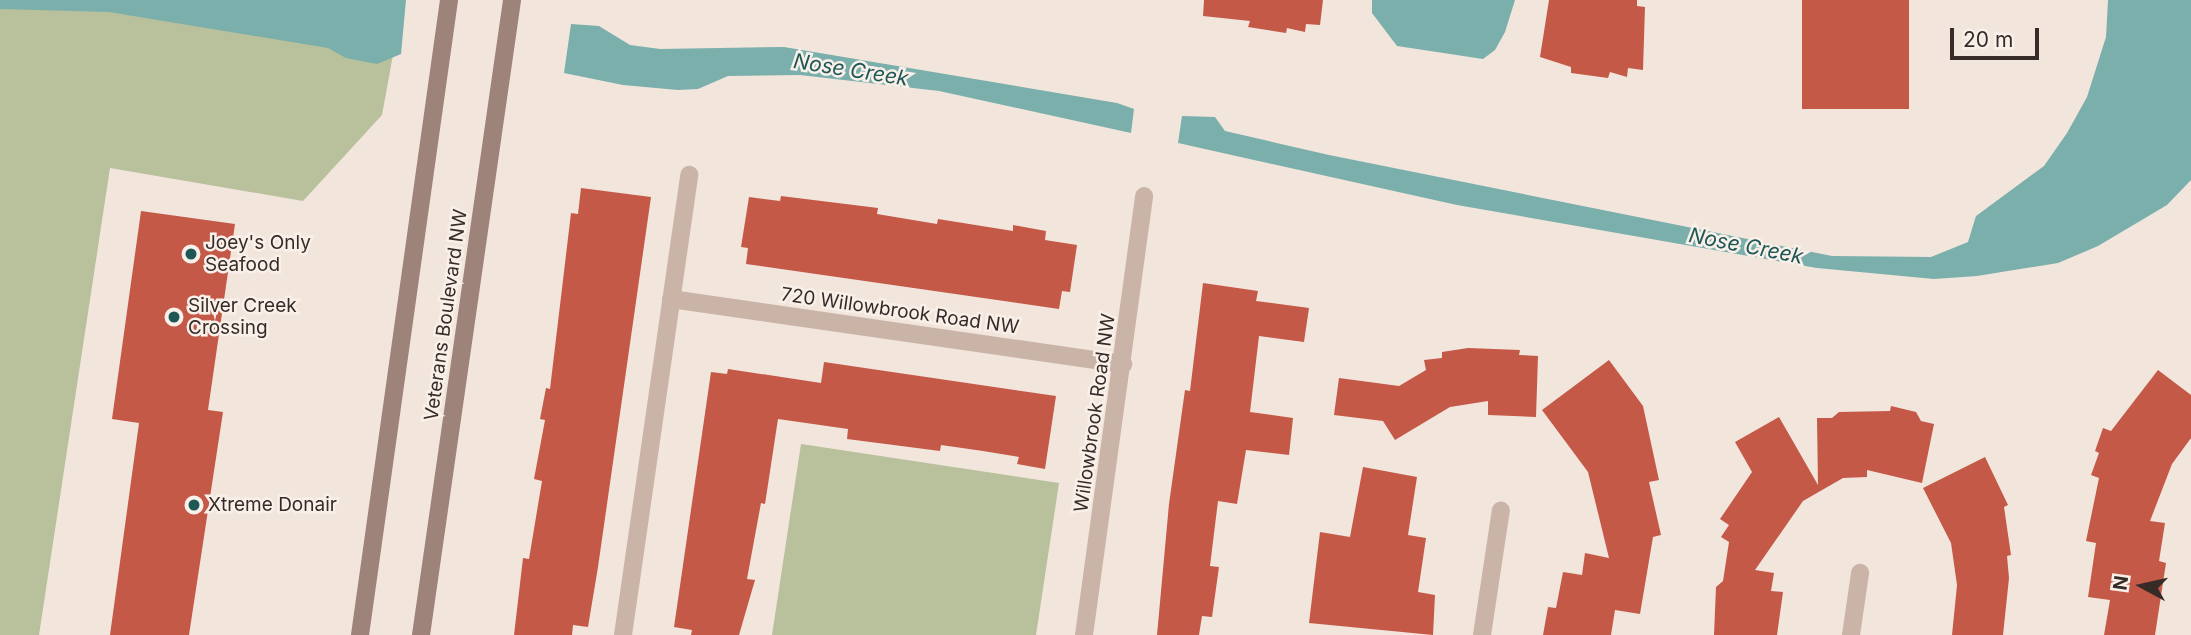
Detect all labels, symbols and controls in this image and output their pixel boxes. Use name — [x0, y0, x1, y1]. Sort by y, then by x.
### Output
scale bar — [1953, 14, 2042, 58]
text: 20 m — [1963, 27, 2013, 52]
water label: Nose Creek — [792, 48, 910, 92]
street label: Veterans Boulevard NW — [420, 208, 472, 422]
water label: Nose Creek — [1687, 223, 1805, 269]
place label: Joey's Only Seafood — [205, 232, 311, 276]
marker: Joey's Only Seafood — [183, 246, 199, 262]
street label: 720 Willowbrook Road NW — [780, 283, 1020, 339]
place label: Silver Creek Crossing — [188, 295, 297, 339]
marker: Silver Creek Crossing — [166, 309, 182, 325]
street label: Willowbrook Road NW — [1070, 312, 1120, 514]
place label: Xtreme Donair — [208, 494, 337, 516]
marker: Xtreme Donair — [186, 497, 202, 513]
north arrow — [2107, 551, 2177, 621]
text: N — [2108, 574, 2133, 592]

